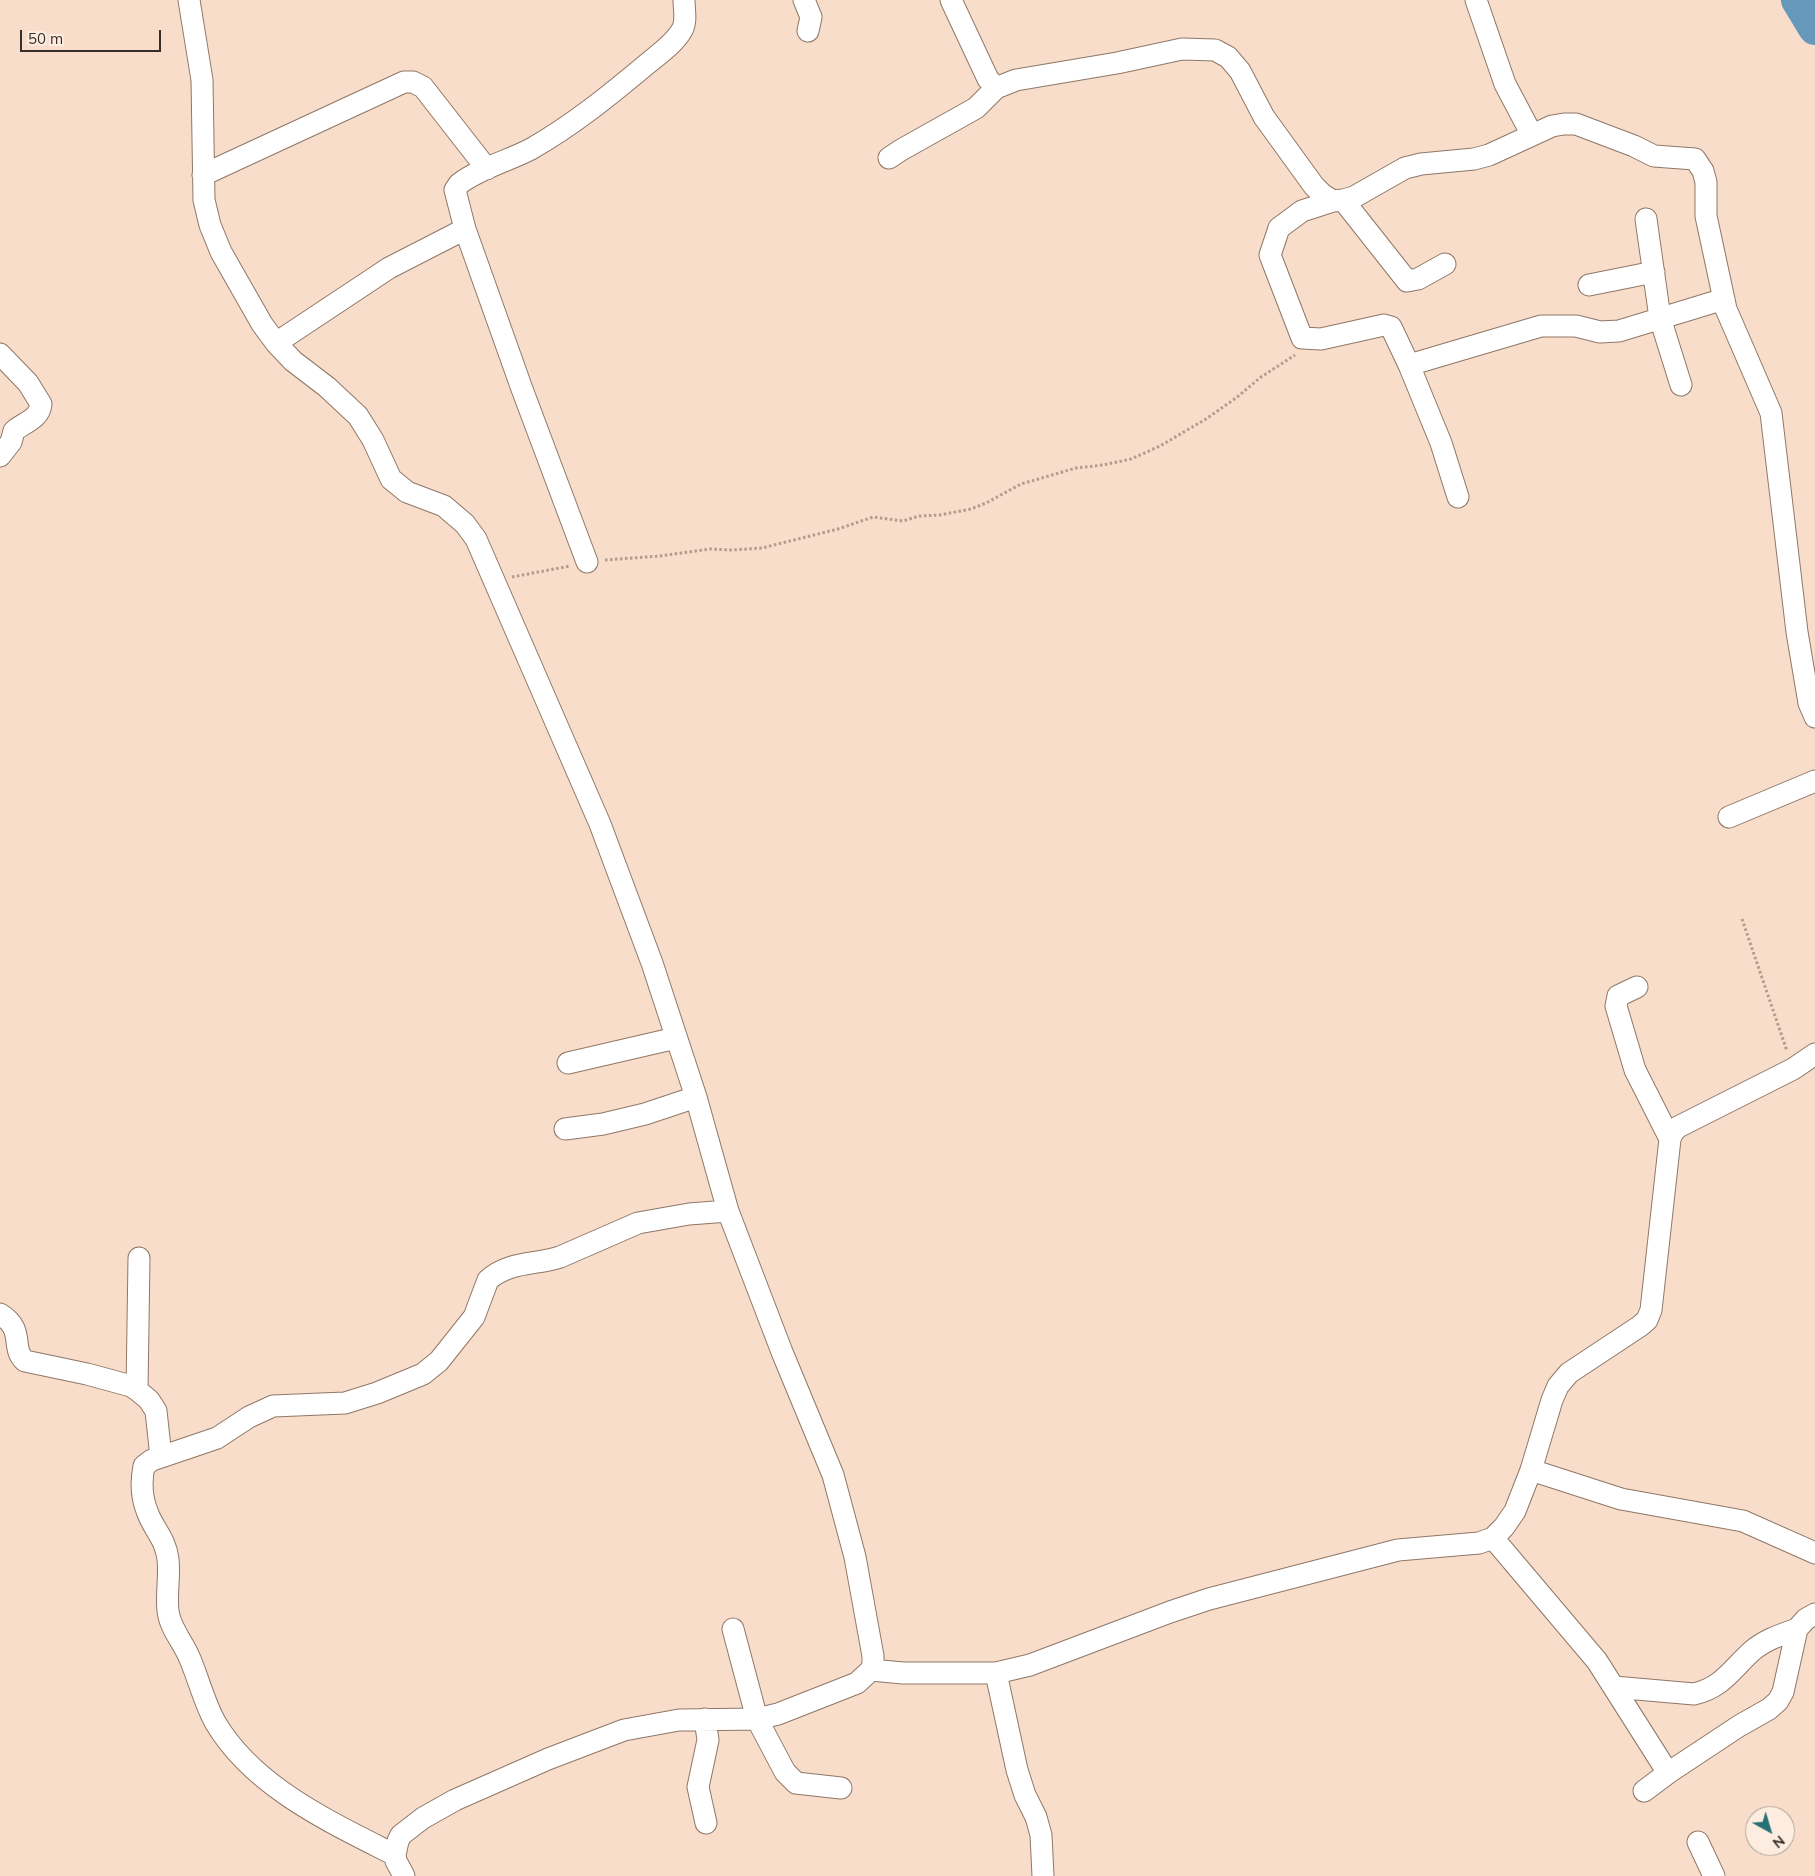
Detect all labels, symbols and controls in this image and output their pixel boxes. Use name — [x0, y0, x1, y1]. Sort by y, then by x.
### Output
scale bar — [22, 20, 164, 52]
text: 50 m — [28, 29, 63, 48]
north arrow — [1745, 1806, 1795, 1856]
text: N — [1769, 1832, 1789, 1852]

